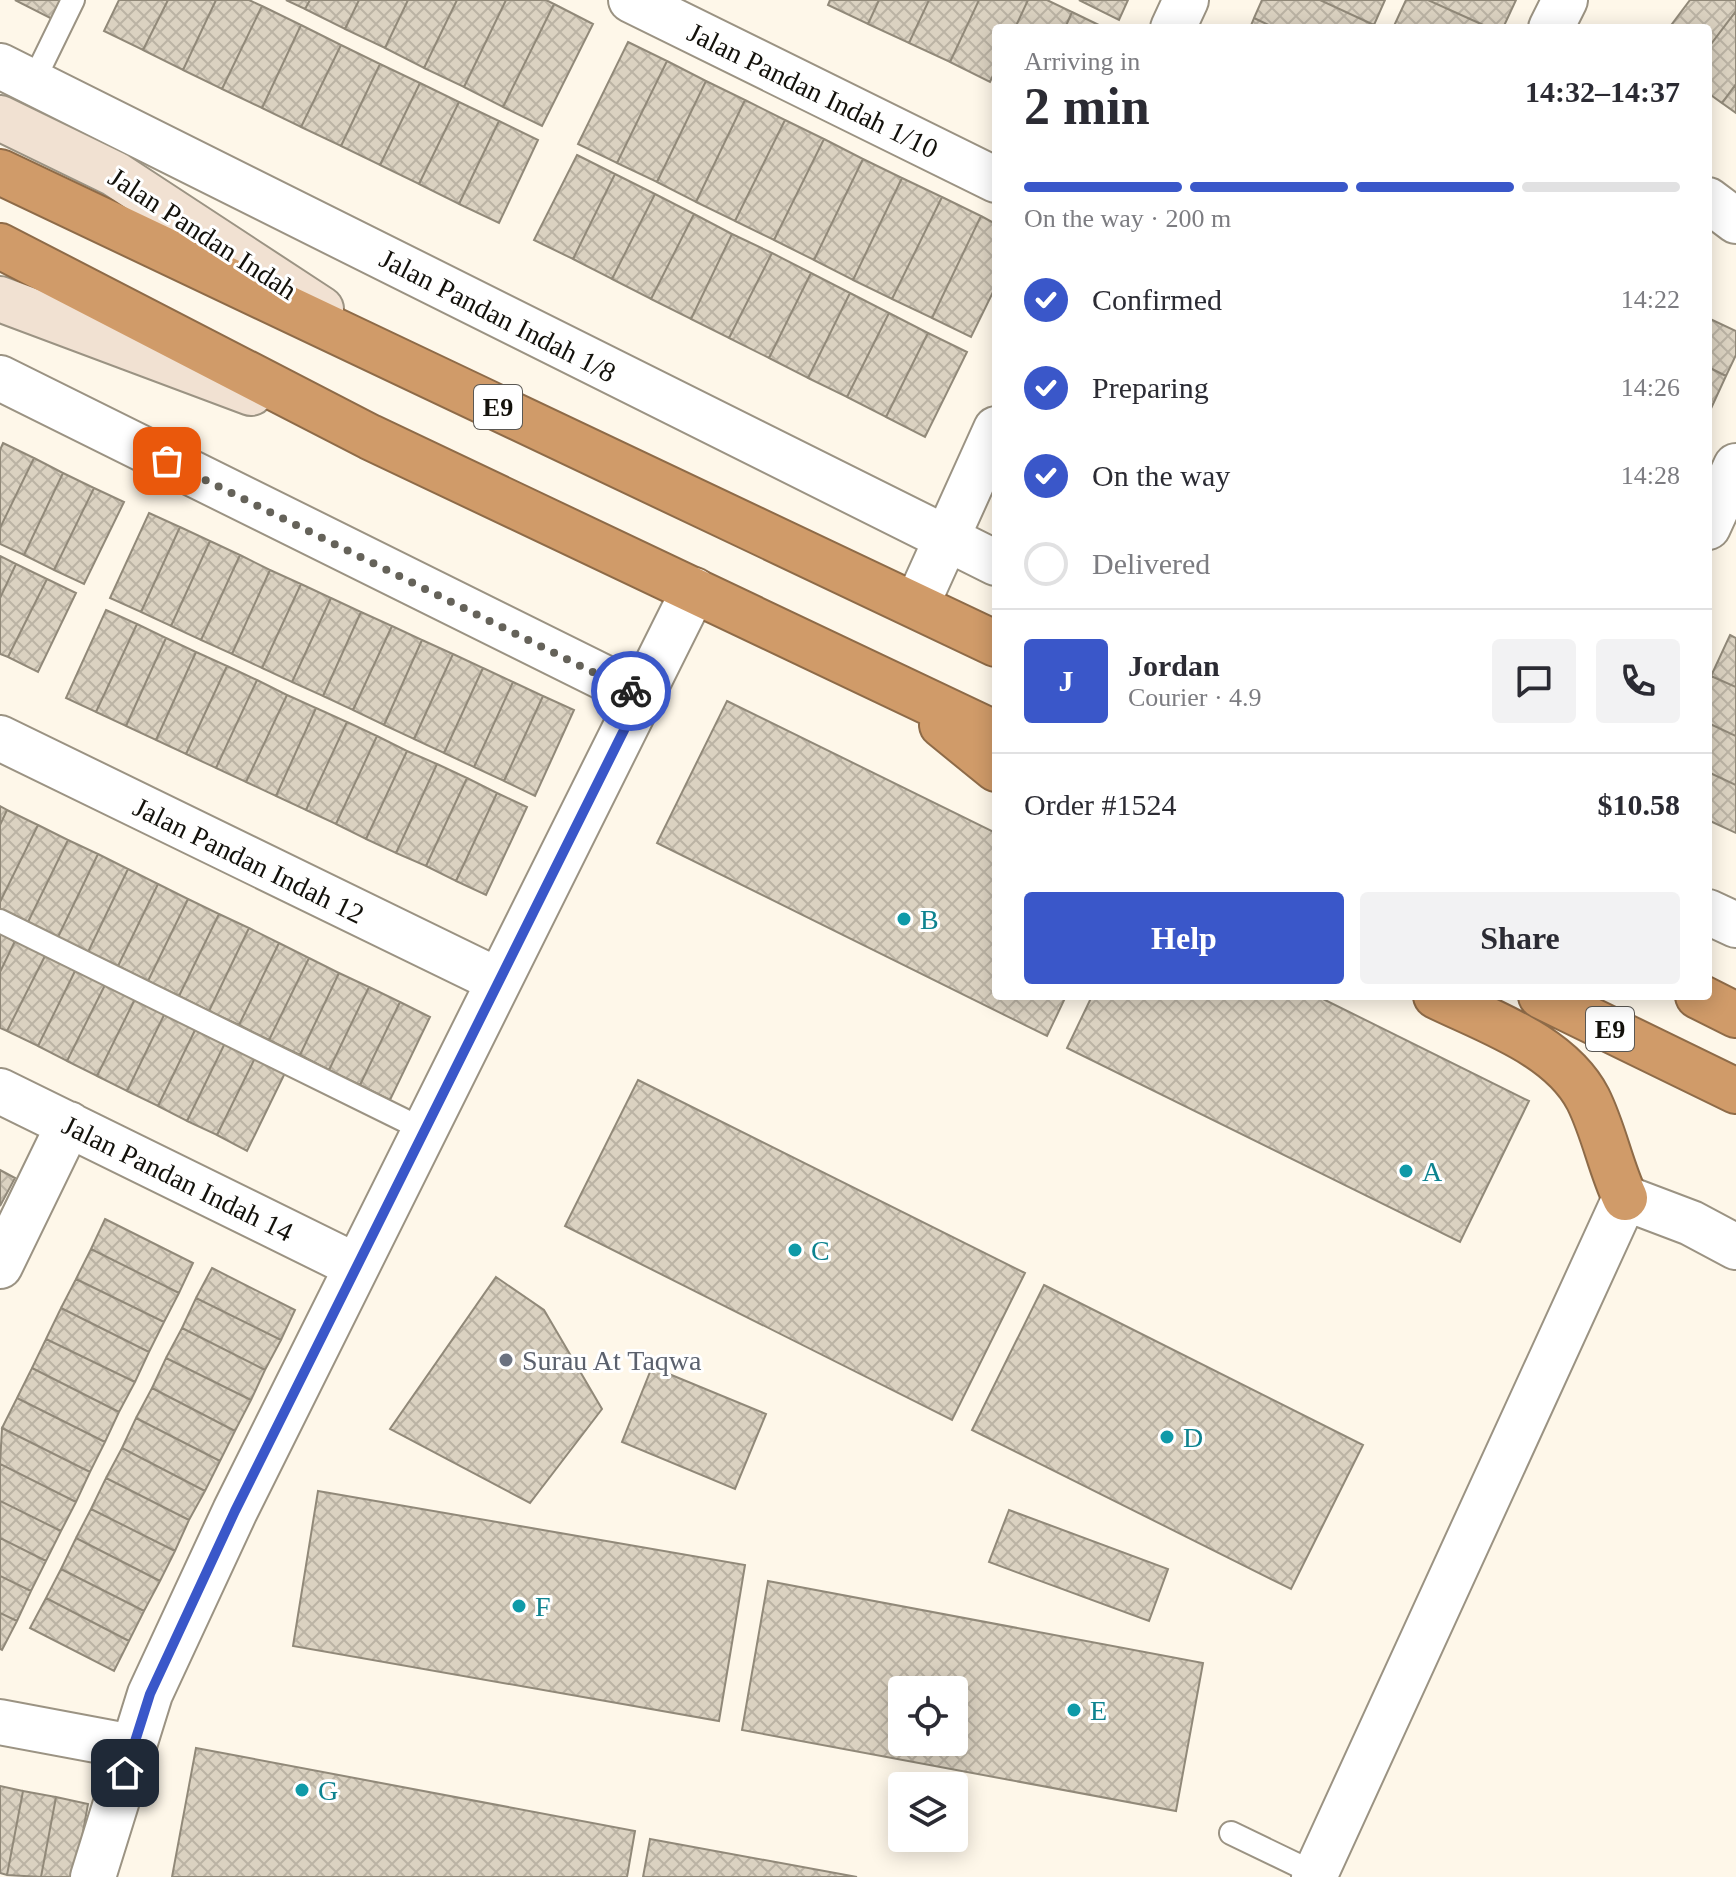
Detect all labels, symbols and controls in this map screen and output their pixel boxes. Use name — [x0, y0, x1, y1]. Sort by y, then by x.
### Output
street label: Jalan Pandan Indah 1/10 — [683, 16, 943, 165]
text: Arriving in — [1024, 47, 1140, 76]
text: 14:32–14:37 — [1525, 75, 1680, 108]
text: 2 min — [1024, 78, 1150, 135]
street label: Jalan Pandan Indah — [103, 161, 302, 306]
text: On the way · 200 m — [1024, 204, 1231, 233]
street label: Jalan Pandan Indah 1/8 — [375, 243, 621, 388]
icon: check — [1024, 278, 1068, 322]
text: Confirmed — [1092, 283, 1222, 316]
text: 14:22 — [1621, 285, 1680, 314]
icon: check — [1024, 366, 1068, 410]
text: Preparing — [1092, 371, 1209, 404]
text: 14:26 — [1621, 373, 1680, 402]
road number: E9 — [474, 385, 522, 429]
pin — [133, 427, 201, 495]
icon: bag — [145, 439, 189, 483]
icon: check — [1024, 454, 1068, 498]
text: On the way — [1092, 459, 1230, 492]
text: 14:28 — [1621, 461, 1680, 490]
text: Delivered — [1092, 547, 1210, 580]
button: chat — [1492, 639, 1576, 723]
button: phone — [1596, 639, 1680, 723]
text: Jordan — [1128, 649, 1220, 682]
courier — [591, 651, 671, 731]
text: J — [1059, 664, 1074, 697]
icon: bike — [609, 669, 653, 713]
text: Courier · 4.9 — [1128, 683, 1262, 712]
text: Order #1524 — [1024, 788, 1176, 821]
text: $10.58 — [1598, 788, 1680, 821]
street label: Jalan Pandan Indah 12 — [128, 791, 369, 930]
button: Help — [1024, 892, 1344, 984]
button: Share — [1360, 892, 1680, 984]
place label: B — [920, 904, 939, 935]
marker: B — [895, 910, 913, 928]
road number: E9 — [1586, 1007, 1634, 1051]
street label: Jalan Pandan Indah 14 — [57, 1109, 298, 1248]
place label: A — [1422, 1156, 1443, 1187]
marker: A — [1397, 1162, 1415, 1180]
place label: C — [811, 1235, 830, 1266]
marker: C — [786, 1241, 804, 1259]
place label: Surau At Taqwa — [522, 1345, 702, 1376]
marker: Surau At Taqwa — [497, 1351, 515, 1369]
place label: D — [1183, 1422, 1203, 1453]
marker: D — [1158, 1428, 1176, 1446]
place label: F — [535, 1591, 551, 1622]
marker: F — [510, 1597, 528, 1615]
map controls — [888, 1676, 968, 1852]
button: locate — [888, 1676, 968, 1756]
place label: E — [1090, 1695, 1107, 1726]
marker: E — [1065, 1701, 1083, 1719]
pin — [91, 1739, 159, 1807]
icon: home — [103, 1751, 147, 1795]
button: layers — [888, 1772, 968, 1852]
place label: G — [318, 1775, 338, 1806]
marker: G — [293, 1781, 311, 1799]

